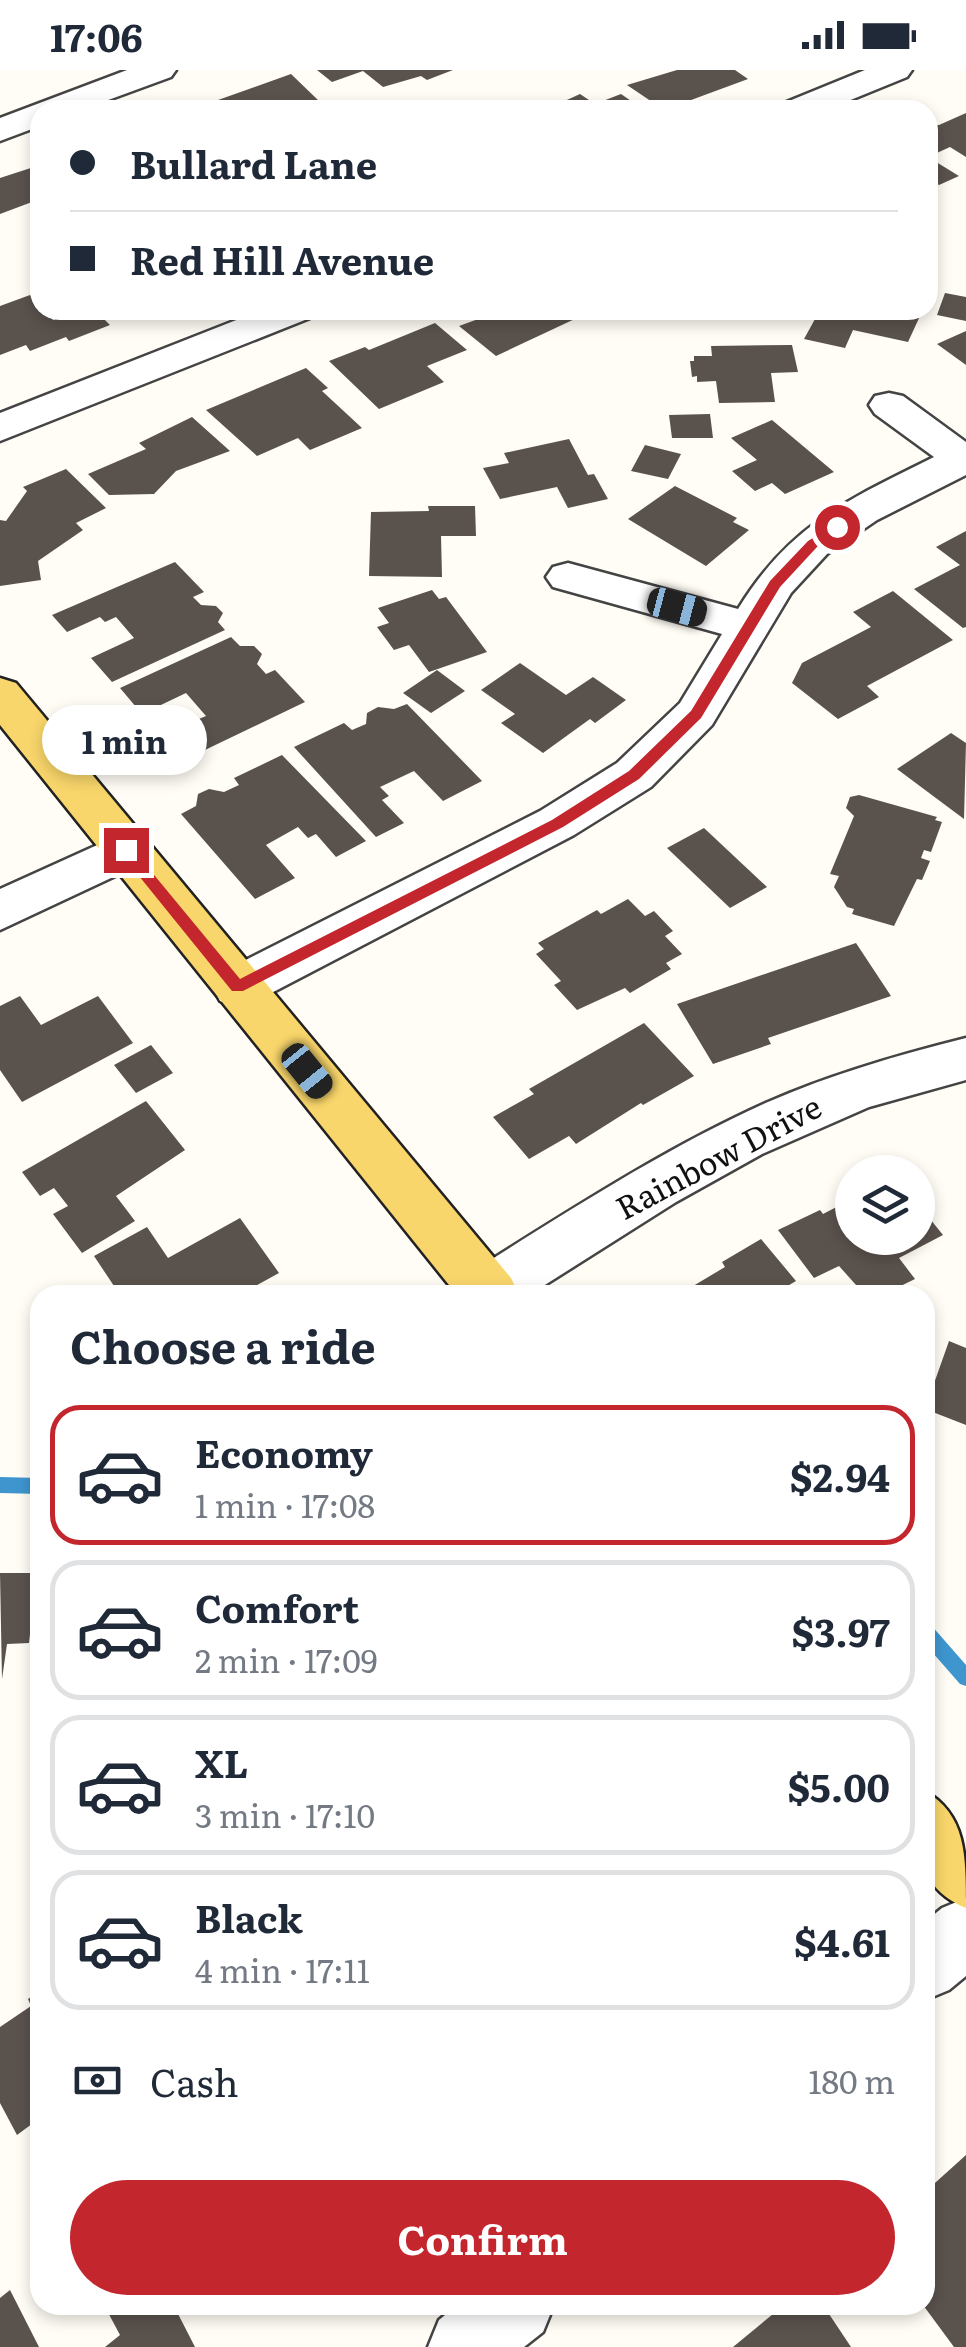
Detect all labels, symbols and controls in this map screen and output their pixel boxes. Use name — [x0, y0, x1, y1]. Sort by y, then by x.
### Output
text: 17:06 — [50, 7, 143, 64]
text: Bullard Lane — [130, 134, 377, 191]
text: Red Hill Avenue — [130, 230, 434, 287]
route start — [815, 505, 860, 550]
car — [644, 585, 710, 629]
callout: 1 min — [44, 705, 208, 775]
text: 1 min — [82, 716, 167, 764]
route end — [104, 828, 149, 873]
car — [276, 1038, 338, 1104]
street label: Rainbow Drive — [606, 1081, 829, 1230]
map controls — [835, 1155, 935, 1255]
button: layers — [835, 1155, 935, 1255]
text: Choose a ride — [70, 1311, 376, 1378]
text: Economy — [195, 1423, 373, 1480]
icon: car — [75, 1430, 165, 1520]
text: $2.94 — [790, 1447, 890, 1504]
text: 1 min · 17:08 — [195, 1480, 375, 1528]
text: Comfort — [195, 1578, 359, 1635]
icon: car — [75, 1585, 165, 1675]
text: $3.97 — [792, 1602, 890, 1659]
text: 2 min · 17:09 — [195, 1635, 378, 1683]
text: XL — [195, 1733, 248, 1790]
icon: car — [75, 1740, 165, 1830]
text: $5.00 — [787, 1757, 890, 1814]
text: 3 min · 17:10 — [195, 1790, 375, 1838]
text: Black — [195, 1888, 303, 1945]
icon: car — [75, 1895, 165, 1985]
text: $4.61 — [794, 1912, 890, 1969]
text: 4 min · 17:11 — [195, 1945, 370, 1993]
text: Cash — [150, 2052, 239, 2109]
icon: cash — [70, 2053, 125, 2108]
text: 180 m — [808, 2056, 895, 2104]
button: Confirm — [70, 2180, 895, 2295]

